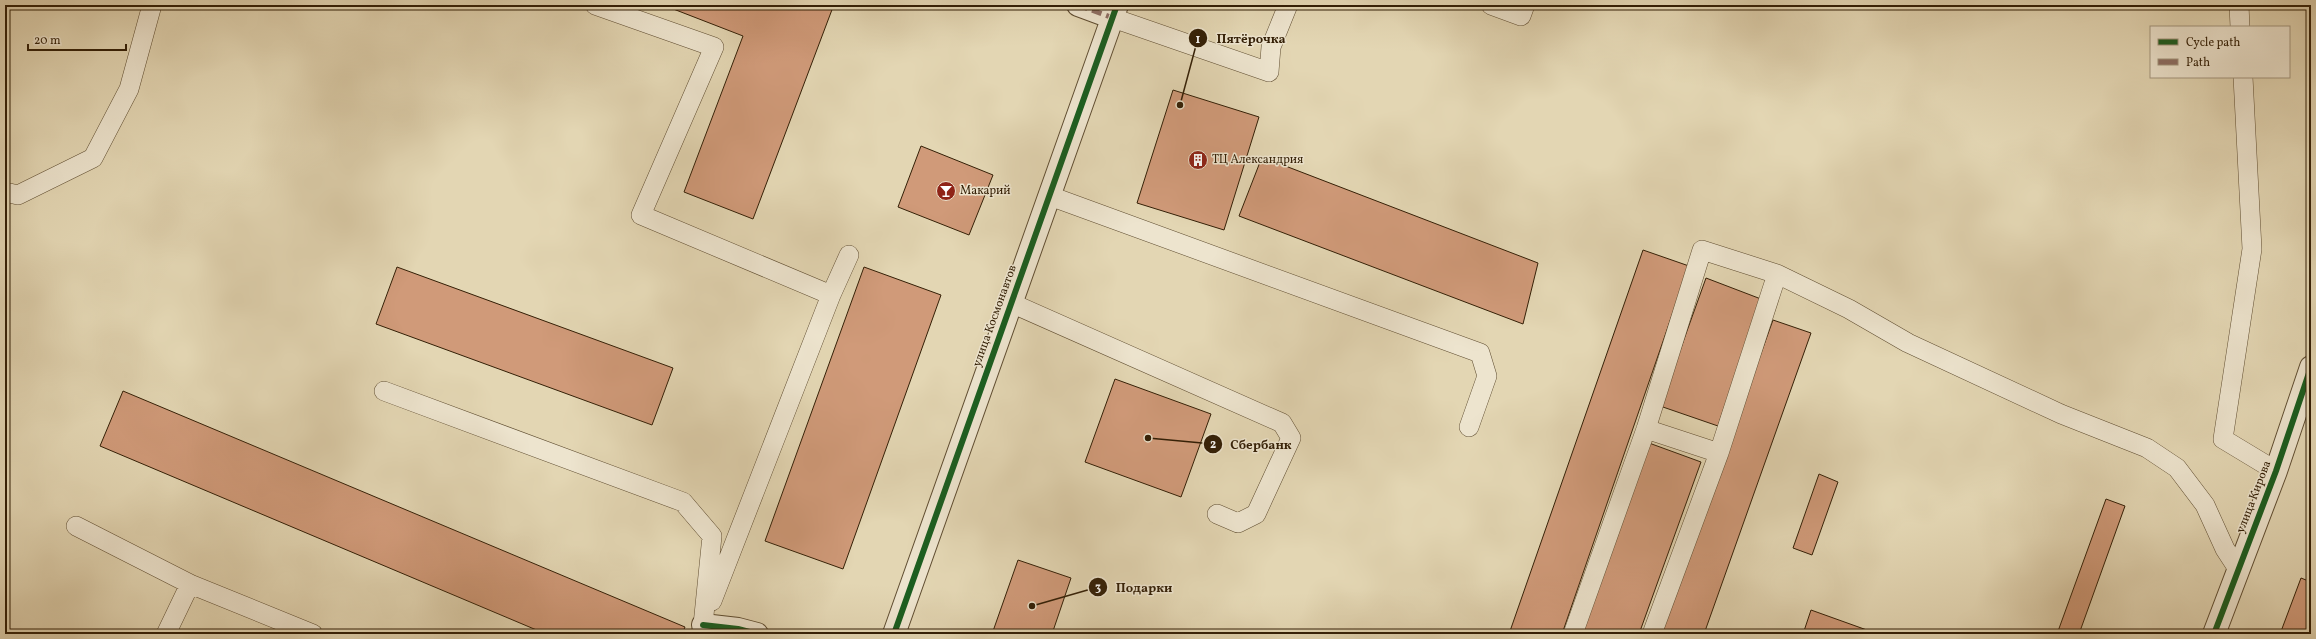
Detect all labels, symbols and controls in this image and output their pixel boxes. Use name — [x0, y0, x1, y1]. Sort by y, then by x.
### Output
scale bar — [28, 26, 126, 52]
callout: Пятёрочка — [1188, 26, 1294, 51]
legend — [2150, 26, 2290, 78]
text: Пятёрочка — [1216, 31, 1286, 49]
text: 1 — [1196, 32, 1201, 48]
text: 20 m — [34, 33, 61, 49]
text: Cycle path — [2186, 35, 2241, 51]
text: Path — [2186, 55, 2210, 71]
building icon: ТЦ Александрия — [1187, 149, 1209, 171]
place label: ТЦ Александрия — [1212, 152, 1303, 168]
bar icon: Макарий — [935, 180, 957, 202]
place label: Макарий — [960, 183, 1011, 199]
street label: улица Космонавтов — [969, 263, 1021, 369]
callout: Сбербанк — [1203, 432, 1300, 457]
text: 2 — [1210, 437, 1216, 453]
text: Сбербанк — [1230, 437, 1292, 455]
street label: улица Кирова — [2233, 458, 2275, 536]
callout: Подарки — [1088, 574, 1180, 599]
text: 3 — [1095, 580, 1101, 596]
text: Подарки — [1116, 580, 1172, 598]

